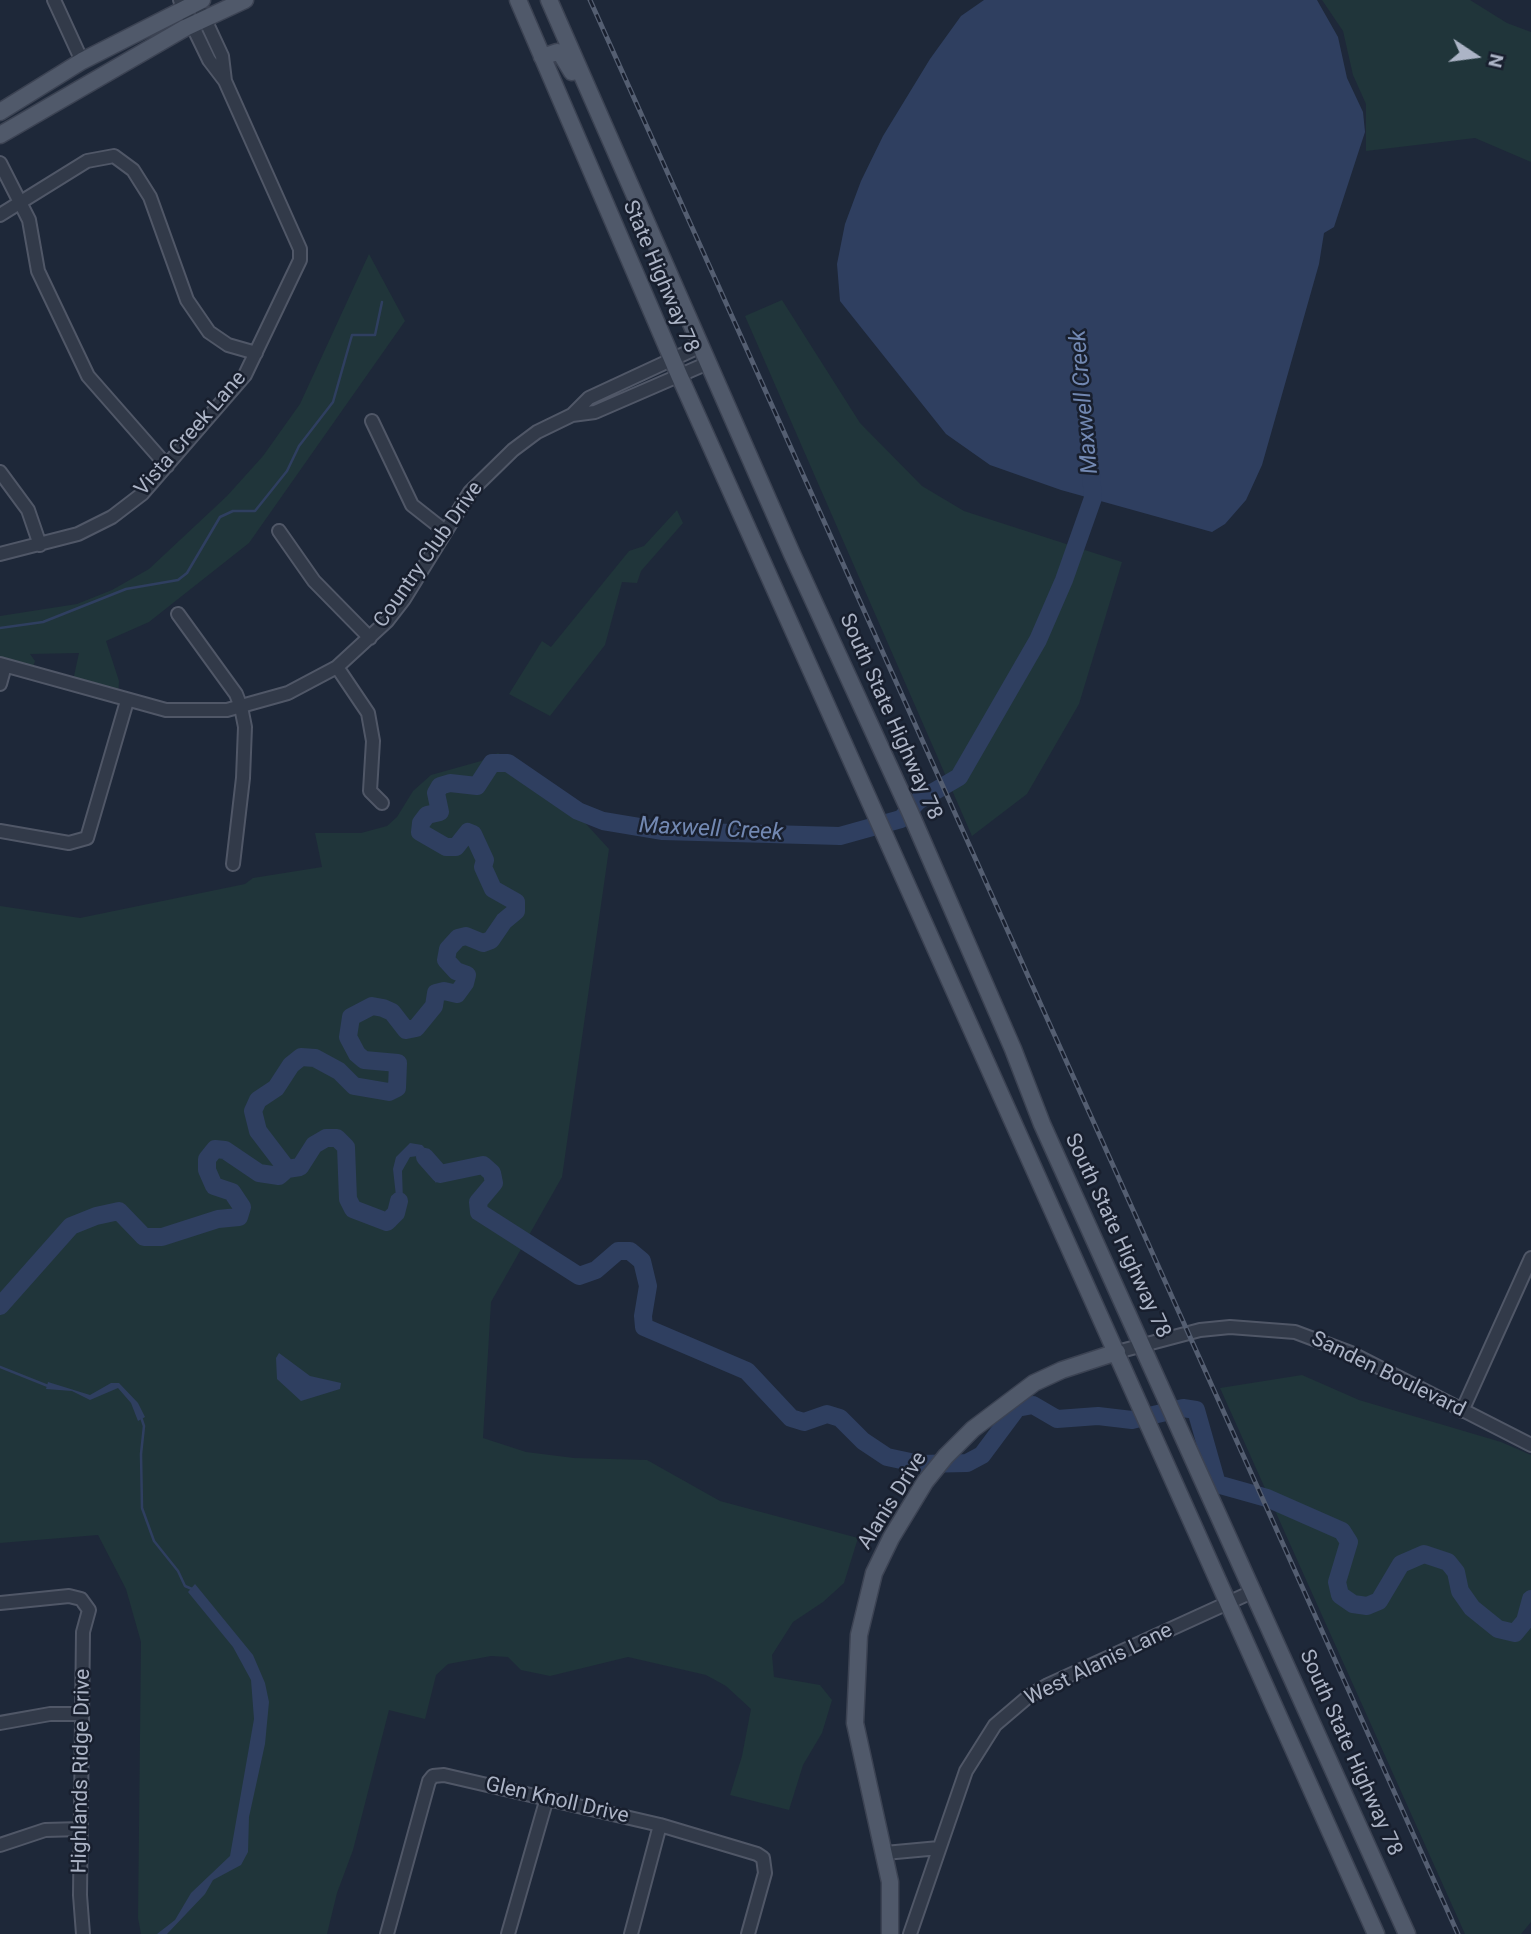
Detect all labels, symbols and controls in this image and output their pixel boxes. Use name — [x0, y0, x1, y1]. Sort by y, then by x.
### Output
north arrow — [1440, 21, 1510, 91]
text: N — [1483, 52, 1509, 70]
street label: State Highway 78 — [617, 197, 703, 357]
water label: Maxwell Creek — [1065, 329, 1105, 475]
street label: Vista Creek Lane — [130, 366, 252, 502]
street label: Country Club Drive — [369, 477, 489, 633]
street label: South State Highway 78 — [833, 610, 947, 824]
water label: Maxwell Creek — [638, 812, 784, 848]
street label: South State Highway 78 — [1058, 1130, 1176, 1342]
street label: Sanden Boulevard — [1307, 1327, 1469, 1423]
street label: Alanis Drive — [853, 1448, 933, 1554]
street label: West Alanis Lane — [1021, 1618, 1177, 1712]
street label: South State Highway 78 — [1293, 1646, 1407, 1860]
street label: Highlands Ridge Drive — [68, 1668, 96, 1874]
street label: Glen Knoll Drive — [483, 1772, 631, 1830]

